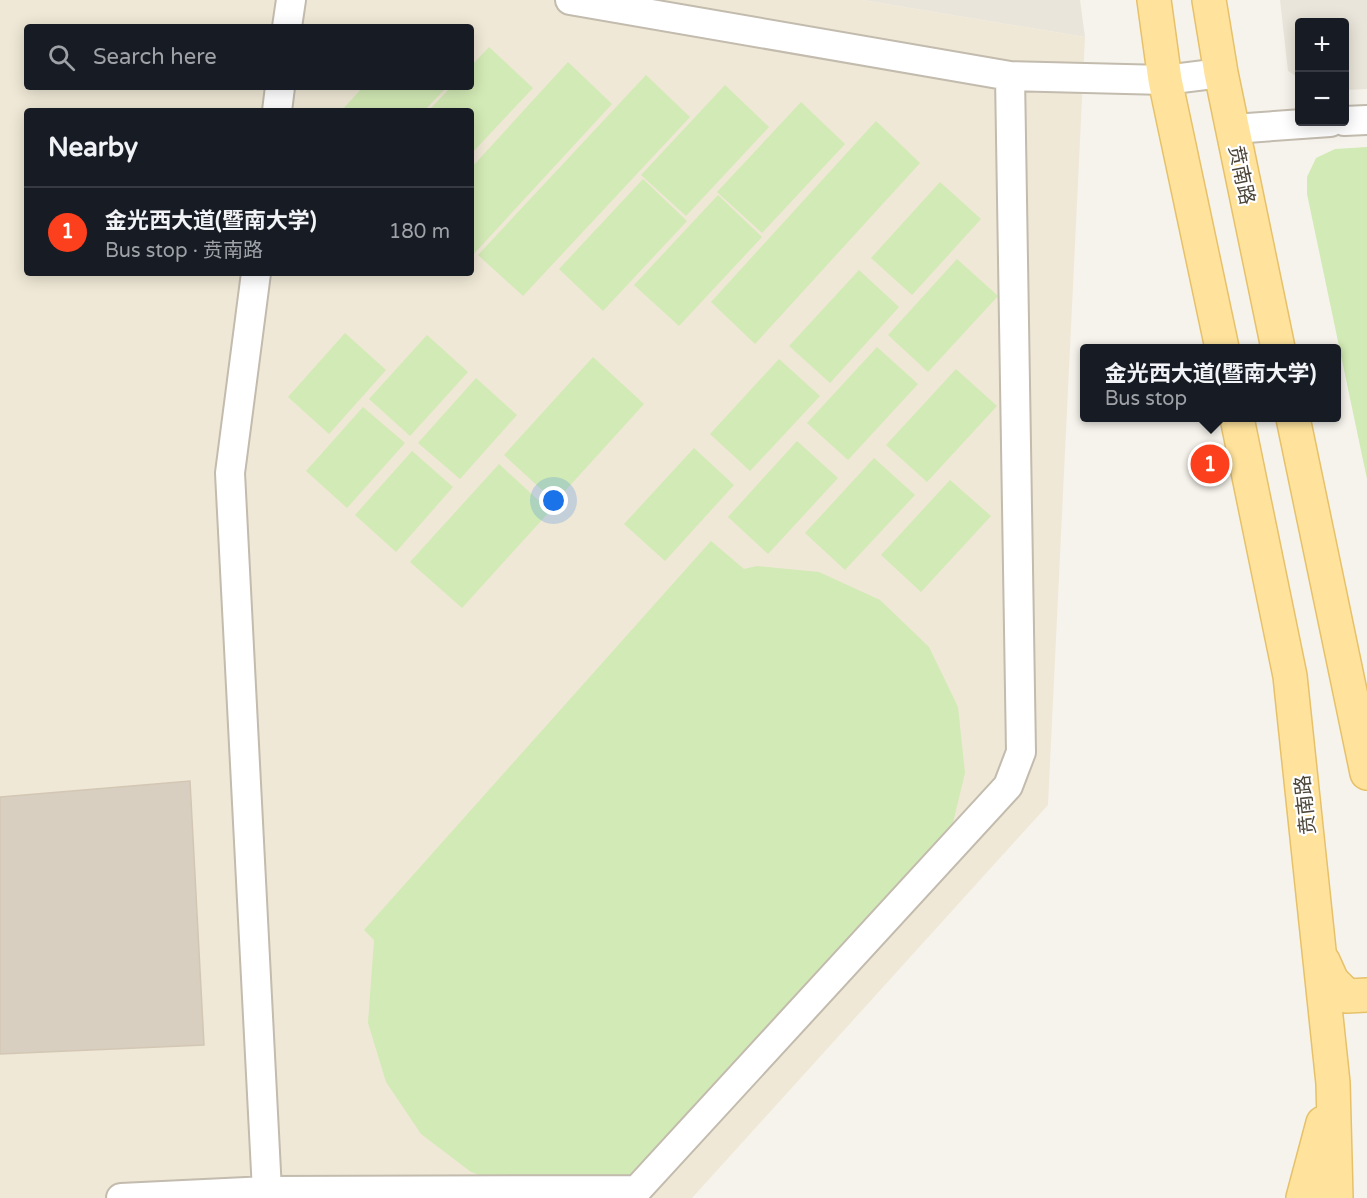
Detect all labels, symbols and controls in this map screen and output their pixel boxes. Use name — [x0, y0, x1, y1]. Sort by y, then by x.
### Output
map controls — [1295, 18, 1349, 126]
button: + — [1295, 18, 1349, 72]
search box — [24, 24, 474, 90]
icon: search — [45, 41, 78, 74]
text: Search here — [93, 44, 217, 70]
button: − — [1295, 72, 1349, 126]
text: Nearby — [48, 132, 138, 163]
street label: 贲南路 — [1223, 143, 1259, 207]
text: 金光西大道(暨南大学) — [105, 208, 317, 234]
text: 1 — [61, 220, 74, 244]
text: 180 m — [389, 220, 450, 244]
text: Bus stop · 贲南路 — [105, 239, 263, 263]
popup — [1080, 344, 1341, 422]
text: 金光西大道(暨南大学) — [1105, 361, 1316, 387]
text: Bus stop — [1105, 387, 1187, 411]
pin: 1 — [1190, 442, 1230, 486]
your location — [539, 486, 568, 515]
street label: 贲南路 — [1291, 774, 1321, 836]

